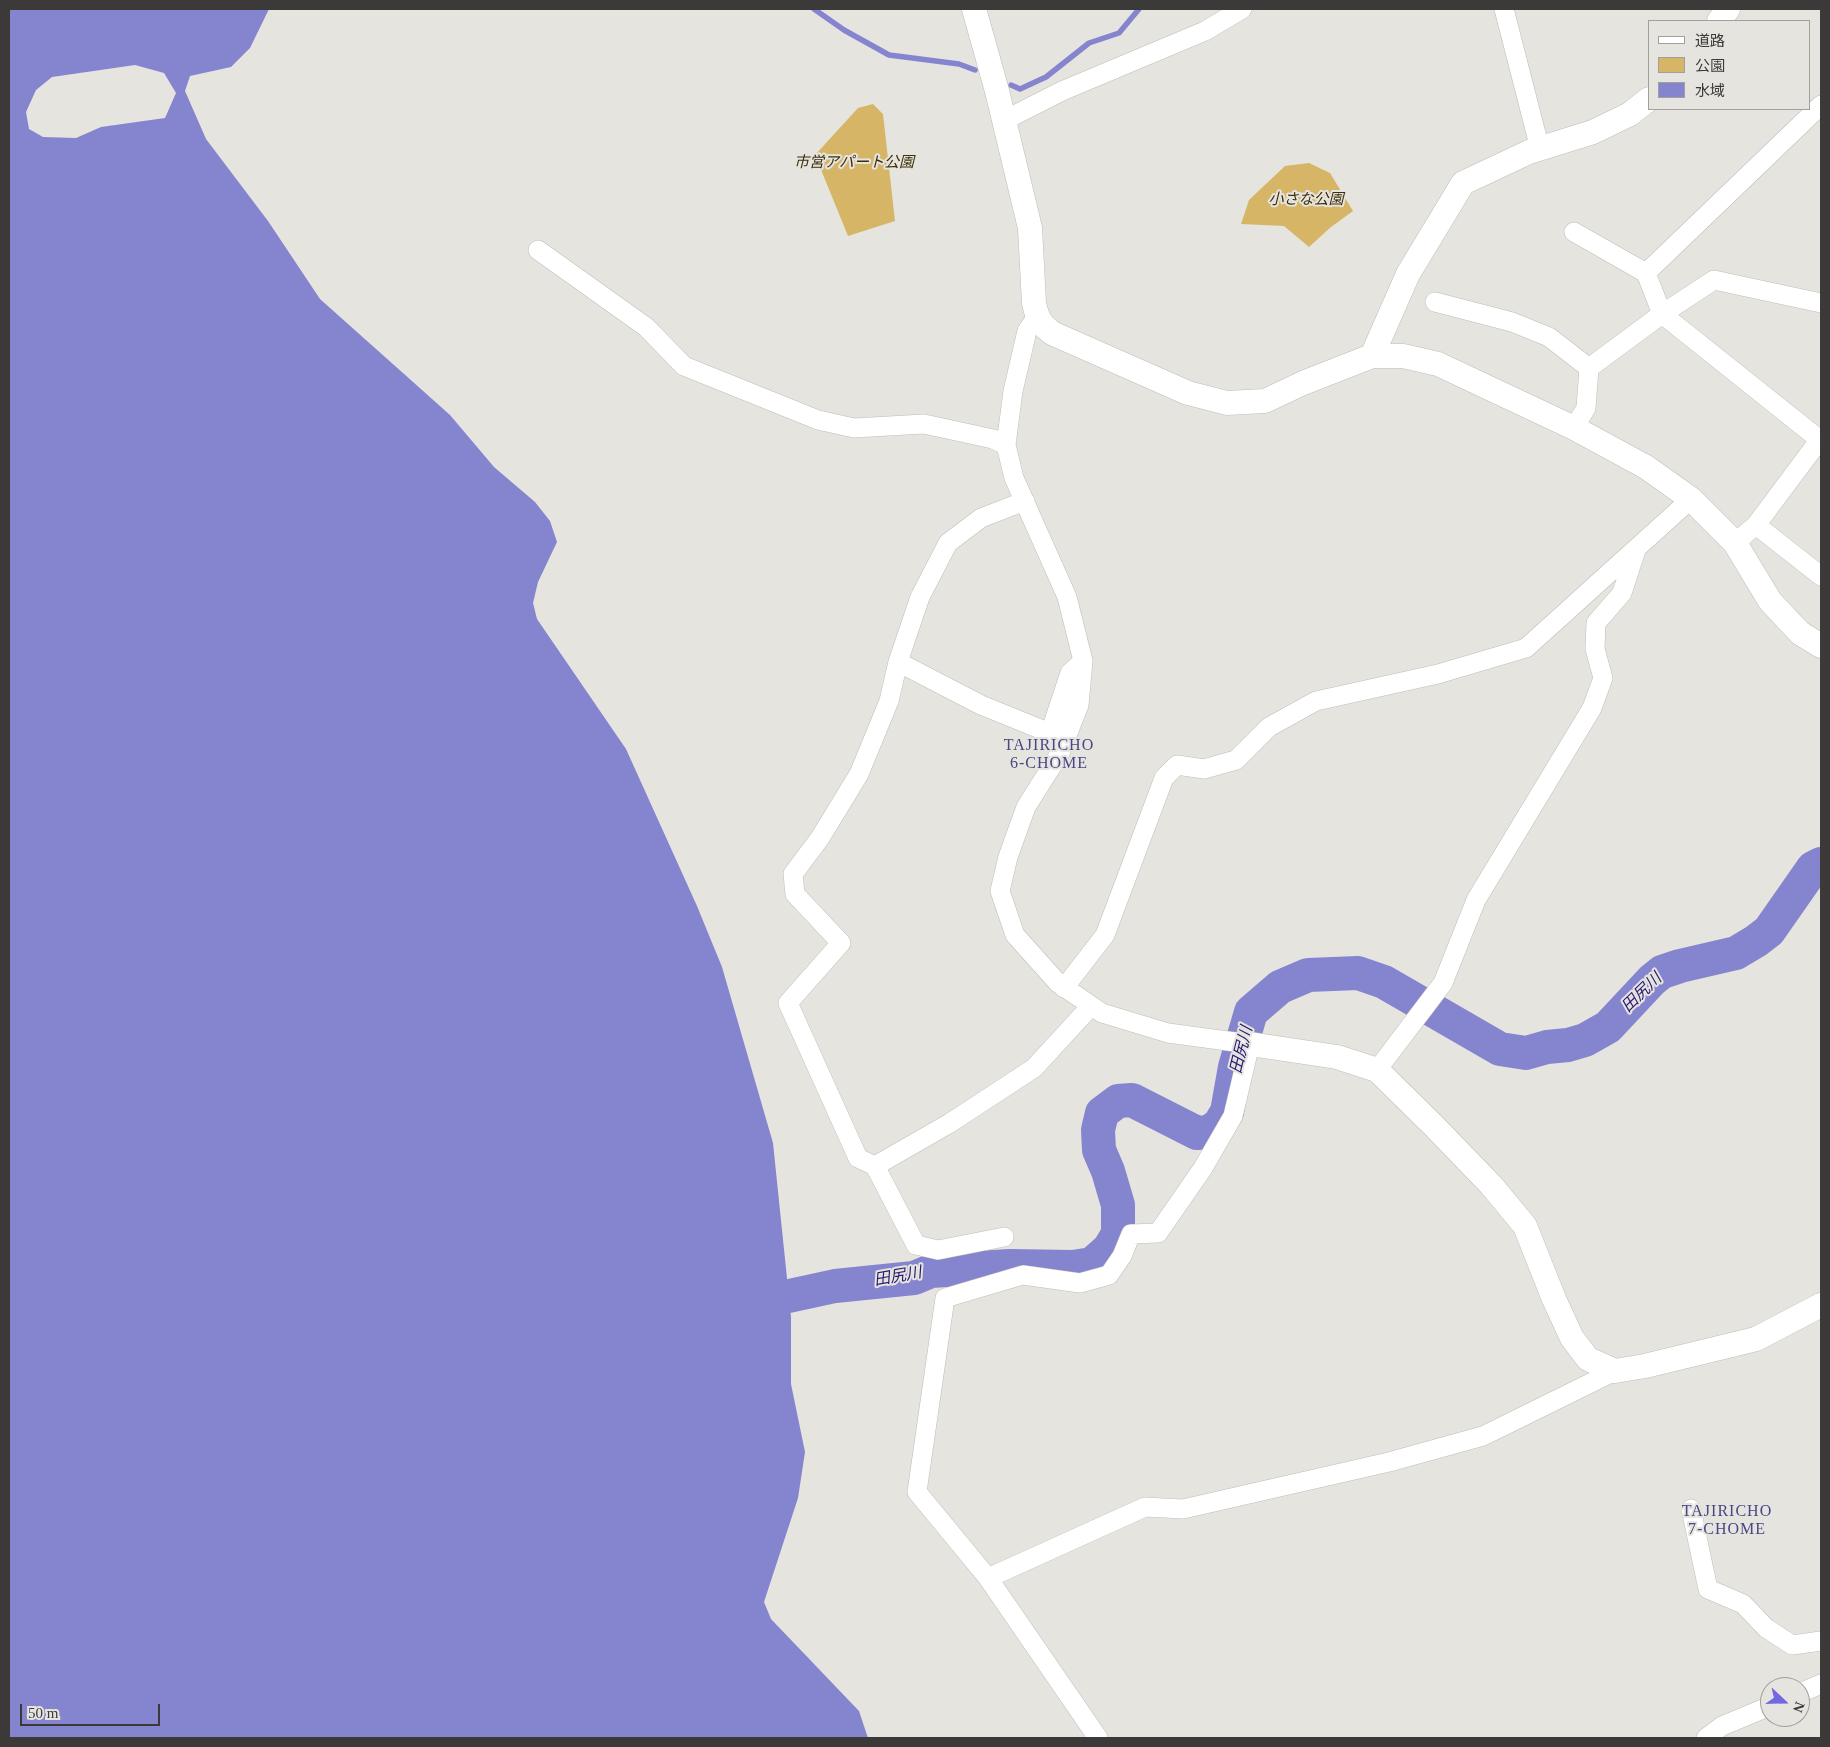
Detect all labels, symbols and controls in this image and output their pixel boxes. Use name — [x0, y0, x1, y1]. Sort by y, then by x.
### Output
legend — [1648, 20, 1810, 110]
text: 道路 — [1695, 33, 1725, 49]
text: 公園 — [1695, 58, 1725, 74]
text: 水域 — [1695, 83, 1725, 99]
park label: 市営アパート公園 — [794, 154, 914, 172]
park label: 小さな公園 — [1269, 191, 1343, 209]
district label: TAJIRICHO 6-CHOME — [1003, 736, 1095, 774]
water label: 田尻川 — [1618, 969, 1666, 1017]
water label: 田尻川 — [1227, 1024, 1257, 1076]
water label: 田尻川 — [873, 1263, 923, 1291]
district label: TAJIRICHO 7-CHOME — [1681, 1502, 1773, 1540]
north arrow — [1760, 1677, 1810, 1727]
scale bar — [22, 1694, 162, 1726]
text: N — [1790, 1700, 1807, 1715]
text: 50 m — [28, 1705, 58, 1721]

